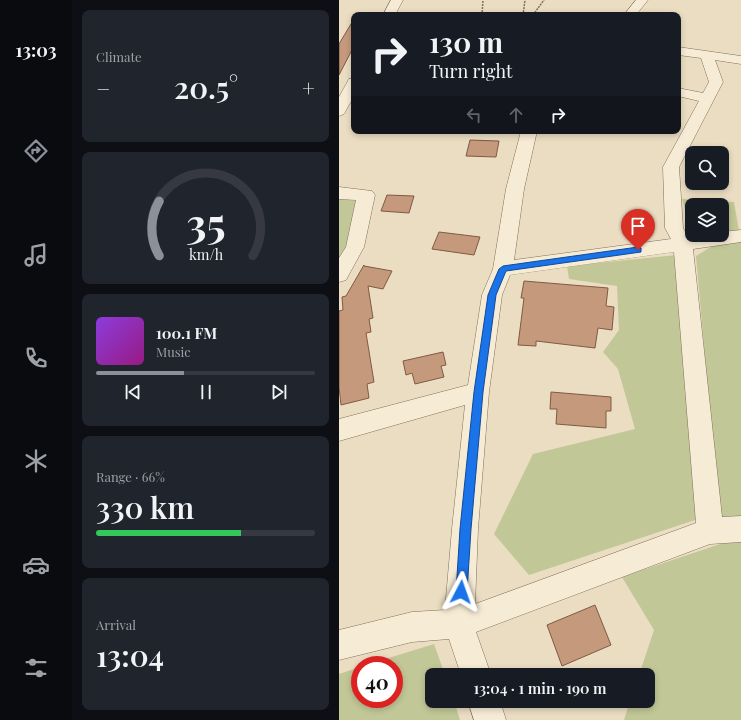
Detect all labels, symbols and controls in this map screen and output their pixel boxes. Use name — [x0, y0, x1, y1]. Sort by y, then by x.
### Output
text: 130 m — [429, 23, 503, 60]
icon: right — [363, 28, 415, 80]
text: 13:03 — [15, 38, 57, 62]
text: Climate — [96, 48, 142, 65]
text: Turn right — [429, 59, 512, 83]
text: 20.5° — [174, 67, 238, 107]
text: − — [96, 73, 110, 103]
text: + — [302, 73, 315, 103]
icon: left — [463, 104, 485, 126]
icon: ahead — [505, 104, 527, 126]
icon: right — [547, 104, 569, 126]
icon: directions — [22, 137, 50, 165]
map controls — [685, 146, 729, 242]
button: search — [685, 146, 729, 190]
text: 35 — [186, 194, 225, 249]
button: layers — [685, 198, 729, 242]
pin — [621, 209, 655, 250]
icon: arrive — [627, 215, 649, 237]
icon: music — [22, 241, 50, 269]
text: km/h — [188, 245, 223, 264]
text: 100.1 FM — [156, 323, 217, 343]
text: Music — [156, 343, 191, 360]
icon: phone — [22, 344, 50, 372]
icon: previous — [122, 381, 144, 403]
icon: pause — [195, 381, 217, 403]
icon: next — [268, 381, 290, 403]
icon: climate — [22, 447, 50, 475]
text: Range · 66% — [96, 468, 165, 485]
text: 330 km — [96, 487, 194, 527]
icon: car — [22, 551, 50, 579]
position arrow — [440, 571, 482, 613]
text: Arrival — [96, 616, 136, 633]
text: 13:04 — [96, 635, 164, 675]
icon: filters — [22, 654, 50, 682]
speed limit sign: 40 — [351, 656, 403, 708]
text: 13:04 · 1 min · 190 m — [473, 678, 607, 698]

